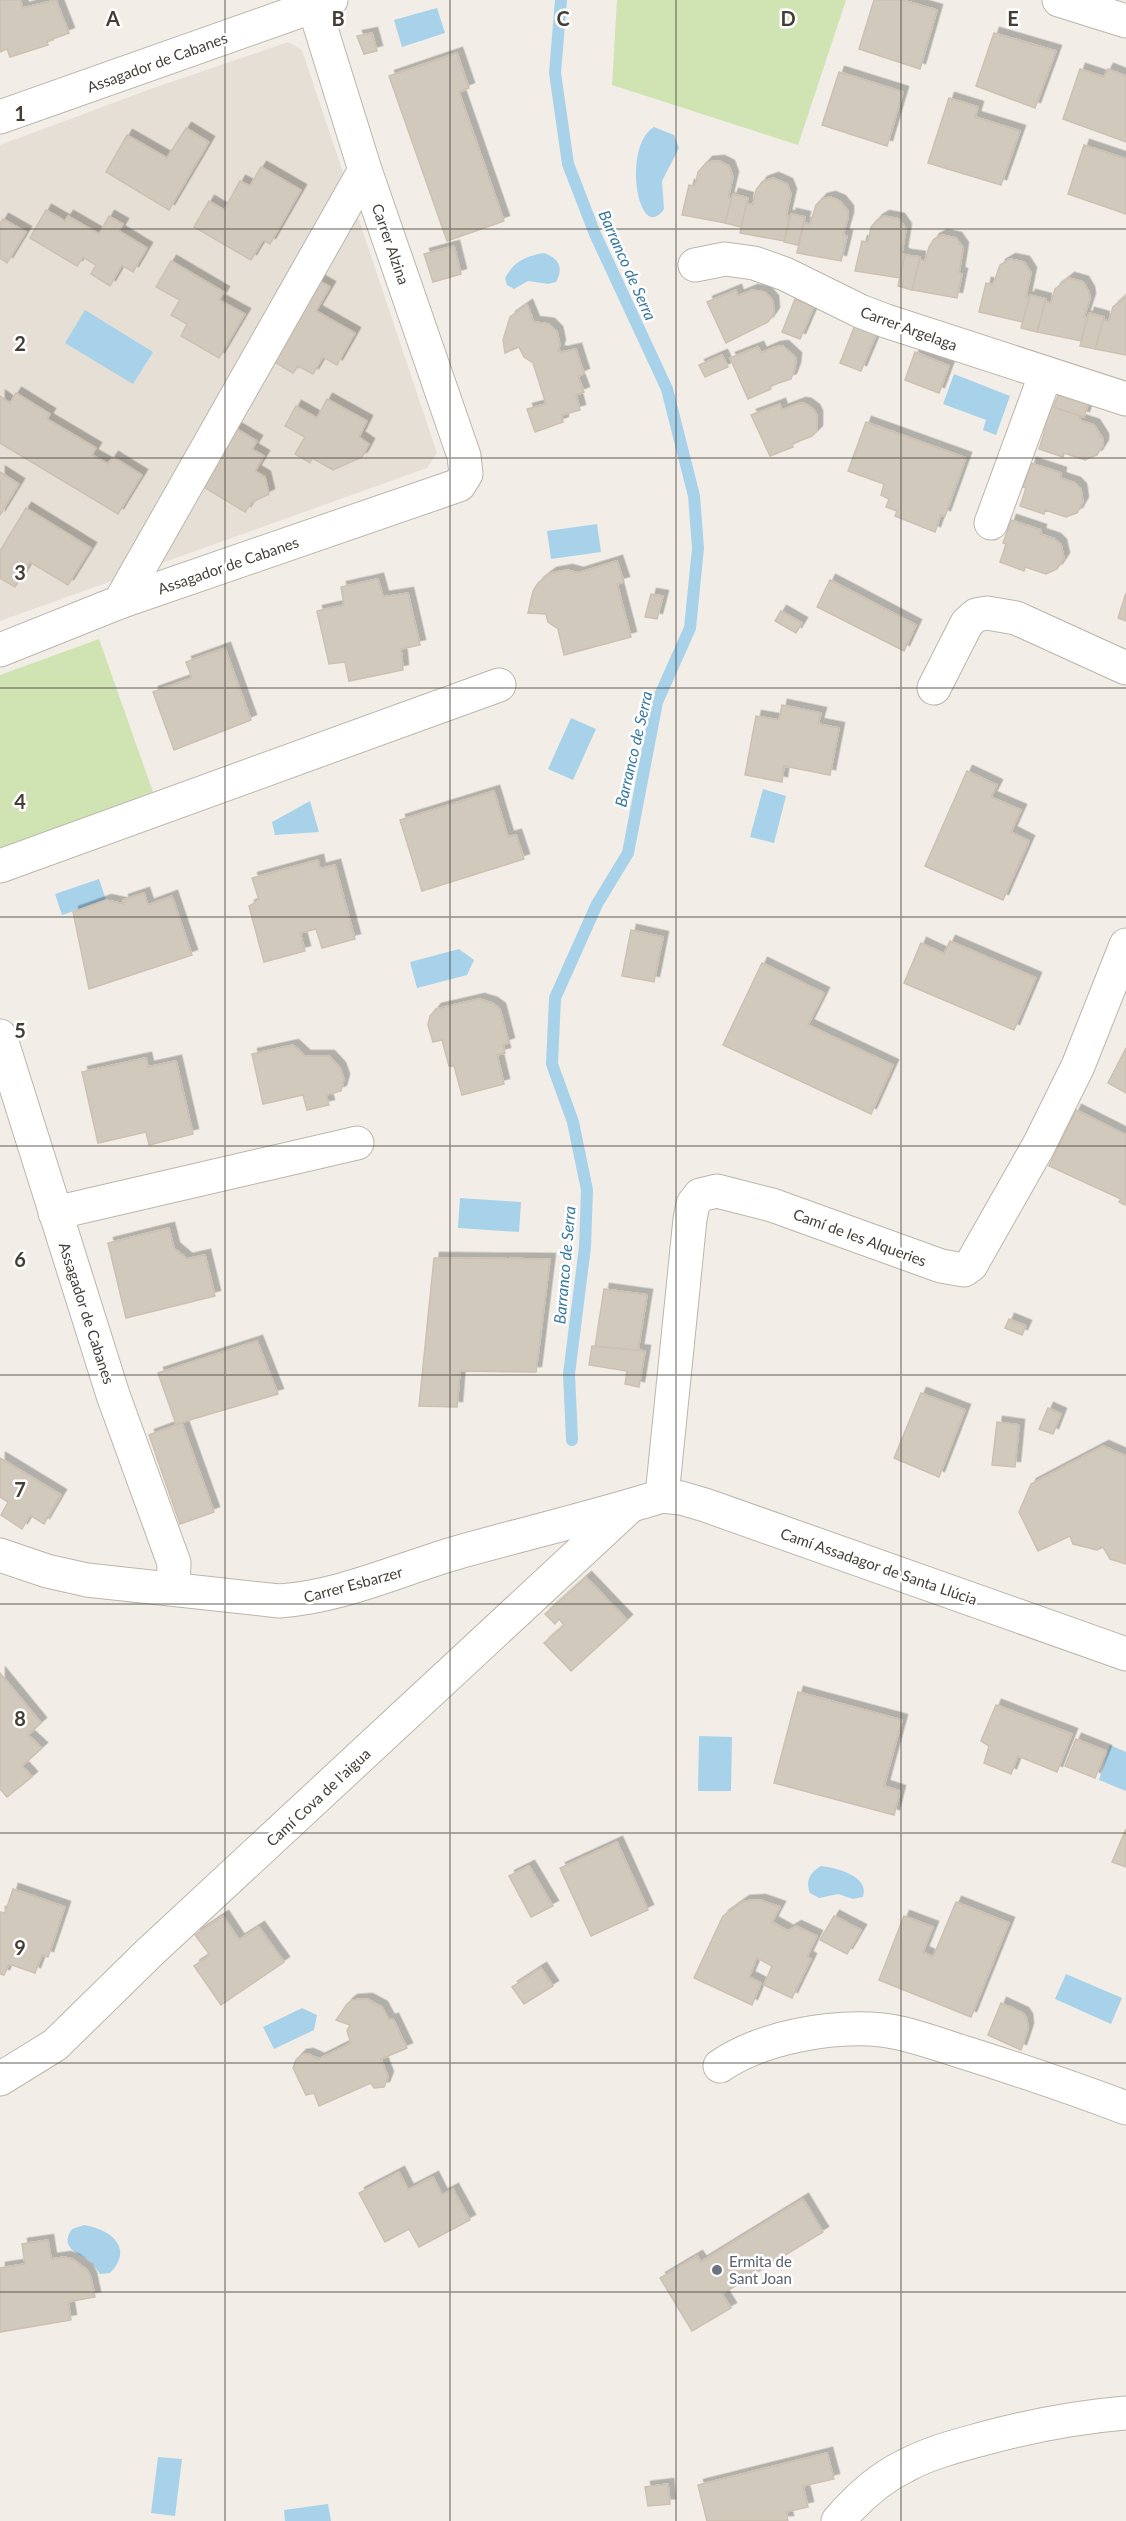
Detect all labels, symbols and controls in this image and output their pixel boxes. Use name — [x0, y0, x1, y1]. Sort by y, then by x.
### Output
text: A — [105, 6, 120, 30]
text: B — [331, 6, 345, 30]
text: C — [556, 6, 570, 30]
text: D — [780, 6, 796, 30]
text: E — [1007, 6, 1019, 30]
street label: Assagador de Cabanes — [84, 28, 230, 96]
text: 1 — [14, 101, 26, 125]
street label: Carrer Alzina — [369, 201, 413, 287]
water label: Barranco de Serra — [595, 207, 661, 323]
street label: Carrer Argelaga — [858, 302, 960, 354]
text: 2 — [14, 331, 26, 355]
street label: Assagador de Cabanes — [155, 532, 301, 598]
text: 3 — [14, 560, 26, 584]
water label: Barranco de Serra — [610, 689, 656, 809]
text: 4 — [14, 789, 26, 813]
text: 5 — [14, 1018, 26, 1042]
water label: Barranco de Serra — [549, 1205, 579, 1325]
street label: Camí de les Alqueries — [791, 1205, 929, 1269]
street label: Assagador de Cabanes — [56, 1240, 118, 1386]
text: 6 — [14, 1247, 26, 1271]
text: 7 — [14, 1477, 26, 1501]
street label: Camí Assadagor de Santa Llúcia — [778, 1524, 980, 1608]
street label: Carrer Esbarzer — [302, 1562, 405, 1606]
text: 8 — [14, 1706, 26, 1730]
street label: Camí Cova de l'aigua — [262, 1744, 374, 1850]
text: 9 — [14, 1935, 26, 1959]
place label: Ermita de Sant Joan — [729, 2252, 792, 2287]
marker: Ermita de Sant Joan — [710, 2263, 724, 2277]

